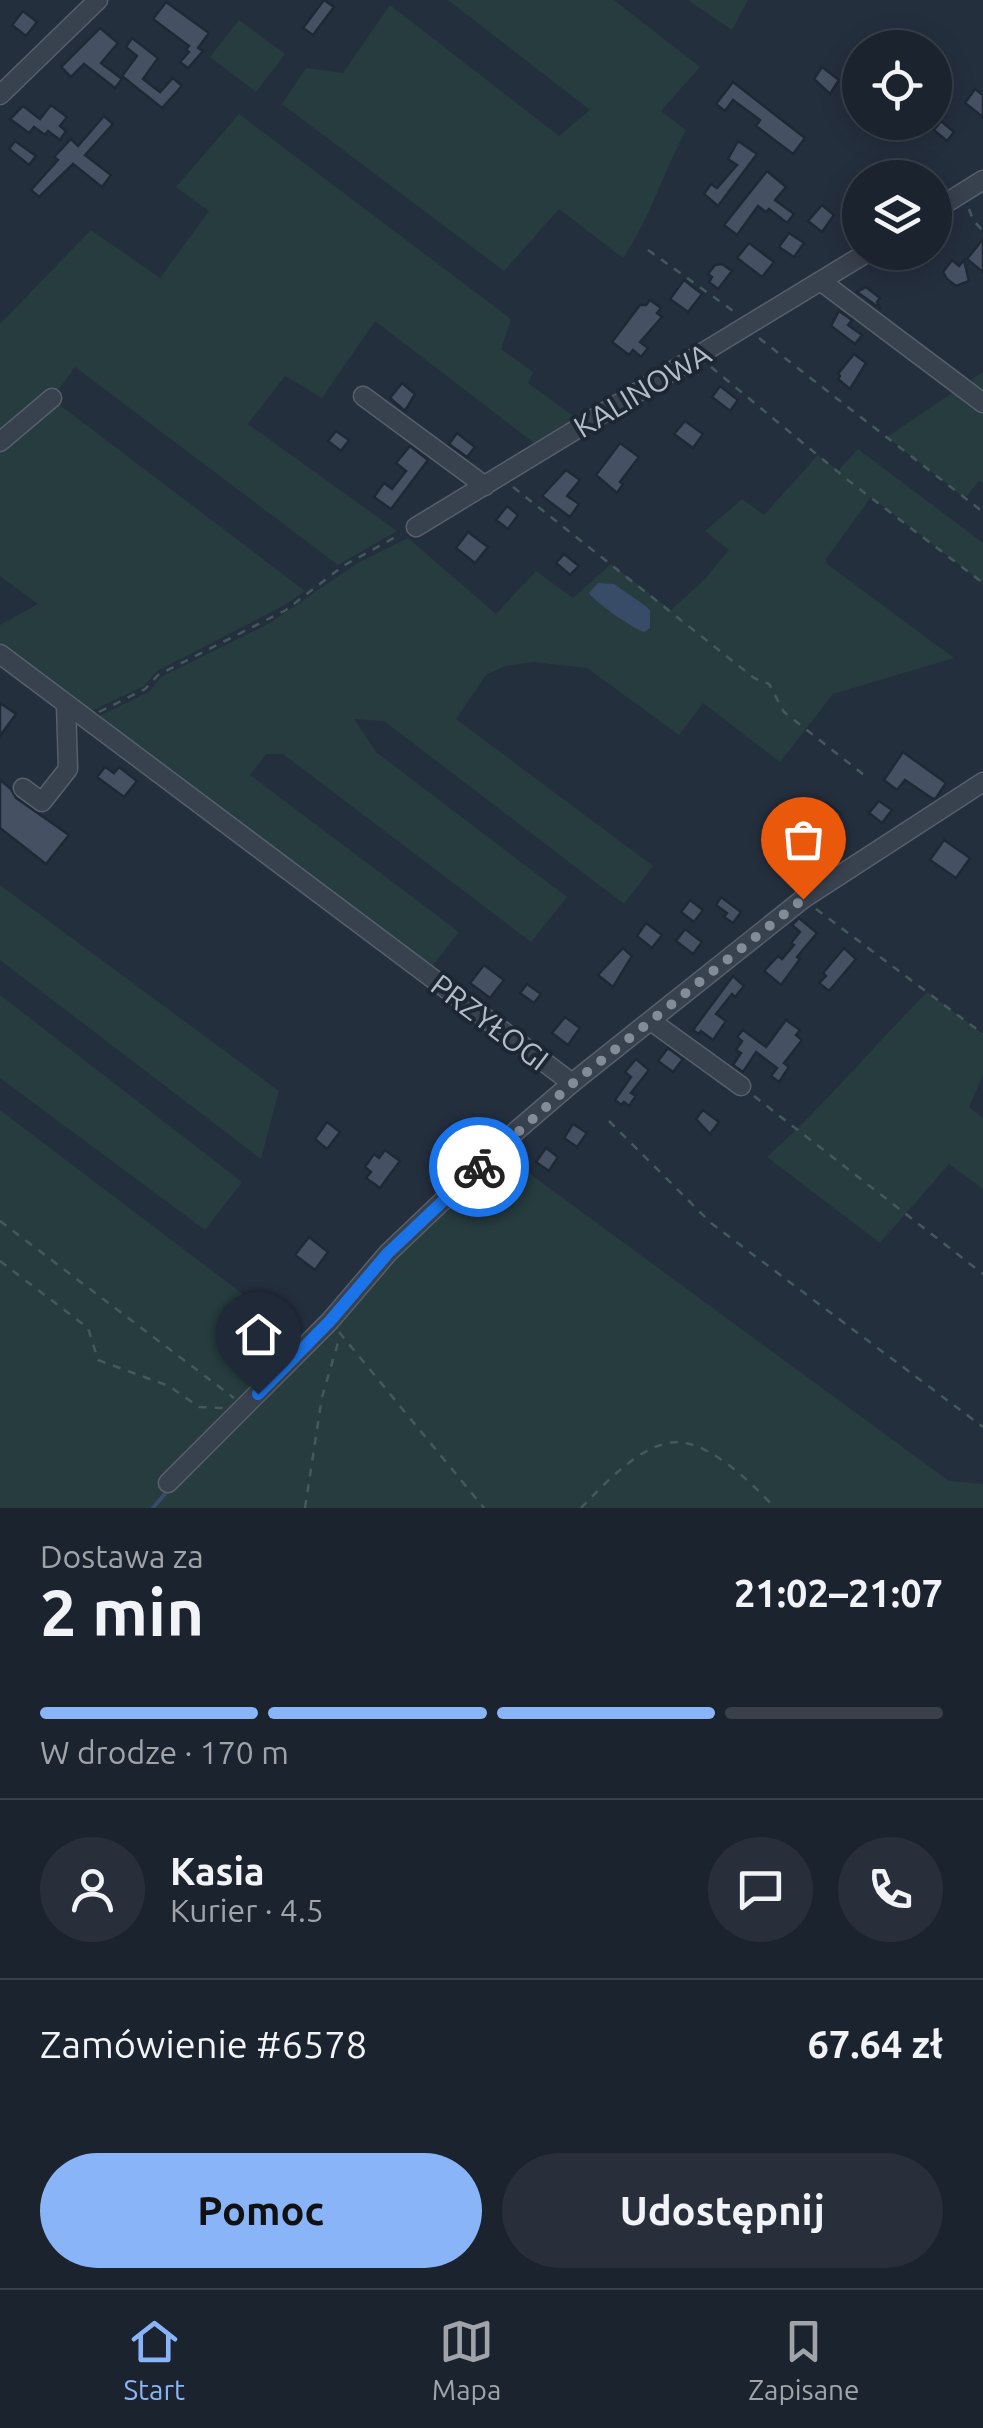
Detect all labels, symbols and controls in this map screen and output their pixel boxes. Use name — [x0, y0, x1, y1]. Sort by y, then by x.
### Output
map controls — [842, 30, 952, 270]
button: locate — [842, 30, 952, 140]
button: layers — [842, 160, 952, 270]
street label: KALINOWA — [568, 336, 717, 444]
pin — [761, 797, 846, 900]
icon: bag — [776, 812, 831, 867]
street label: PRZYŁOGI — [425, 967, 555, 1077]
courier — [429, 1117, 529, 1217]
icon: bike — [452, 1140, 507, 1195]
pin — [216, 1292, 301, 1395]
icon: home — [231, 1307, 286, 1362]
text: Dostawa za — [40, 1538, 204, 1574]
text: 21:02–21:07 — [734, 1572, 943, 1614]
text: 2 min — [40, 1575, 204, 1648]
text: W drodze · 170 m — [40, 1734, 289, 1770]
button: person — [40, 1837, 145, 1942]
button: chat — [708, 1837, 813, 1942]
button: phone — [838, 1837, 943, 1942]
text: Kasia — [170, 1850, 265, 1892]
text: Kurier · 4.5 — [170, 1892, 324, 1928]
text: Zamówienie #6578 — [40, 2023, 367, 2065]
text: 67.64 zł — [807, 2023, 943, 2065]
button: Pomoc — [40, 2153, 482, 2268]
button: Udostępnij — [502, 2153, 943, 2268]
tab: Start — [123, 2314, 185, 2405]
tab: Mapa — [432, 2314, 501, 2405]
tab: Zapisane — [748, 2314, 860, 2405]

